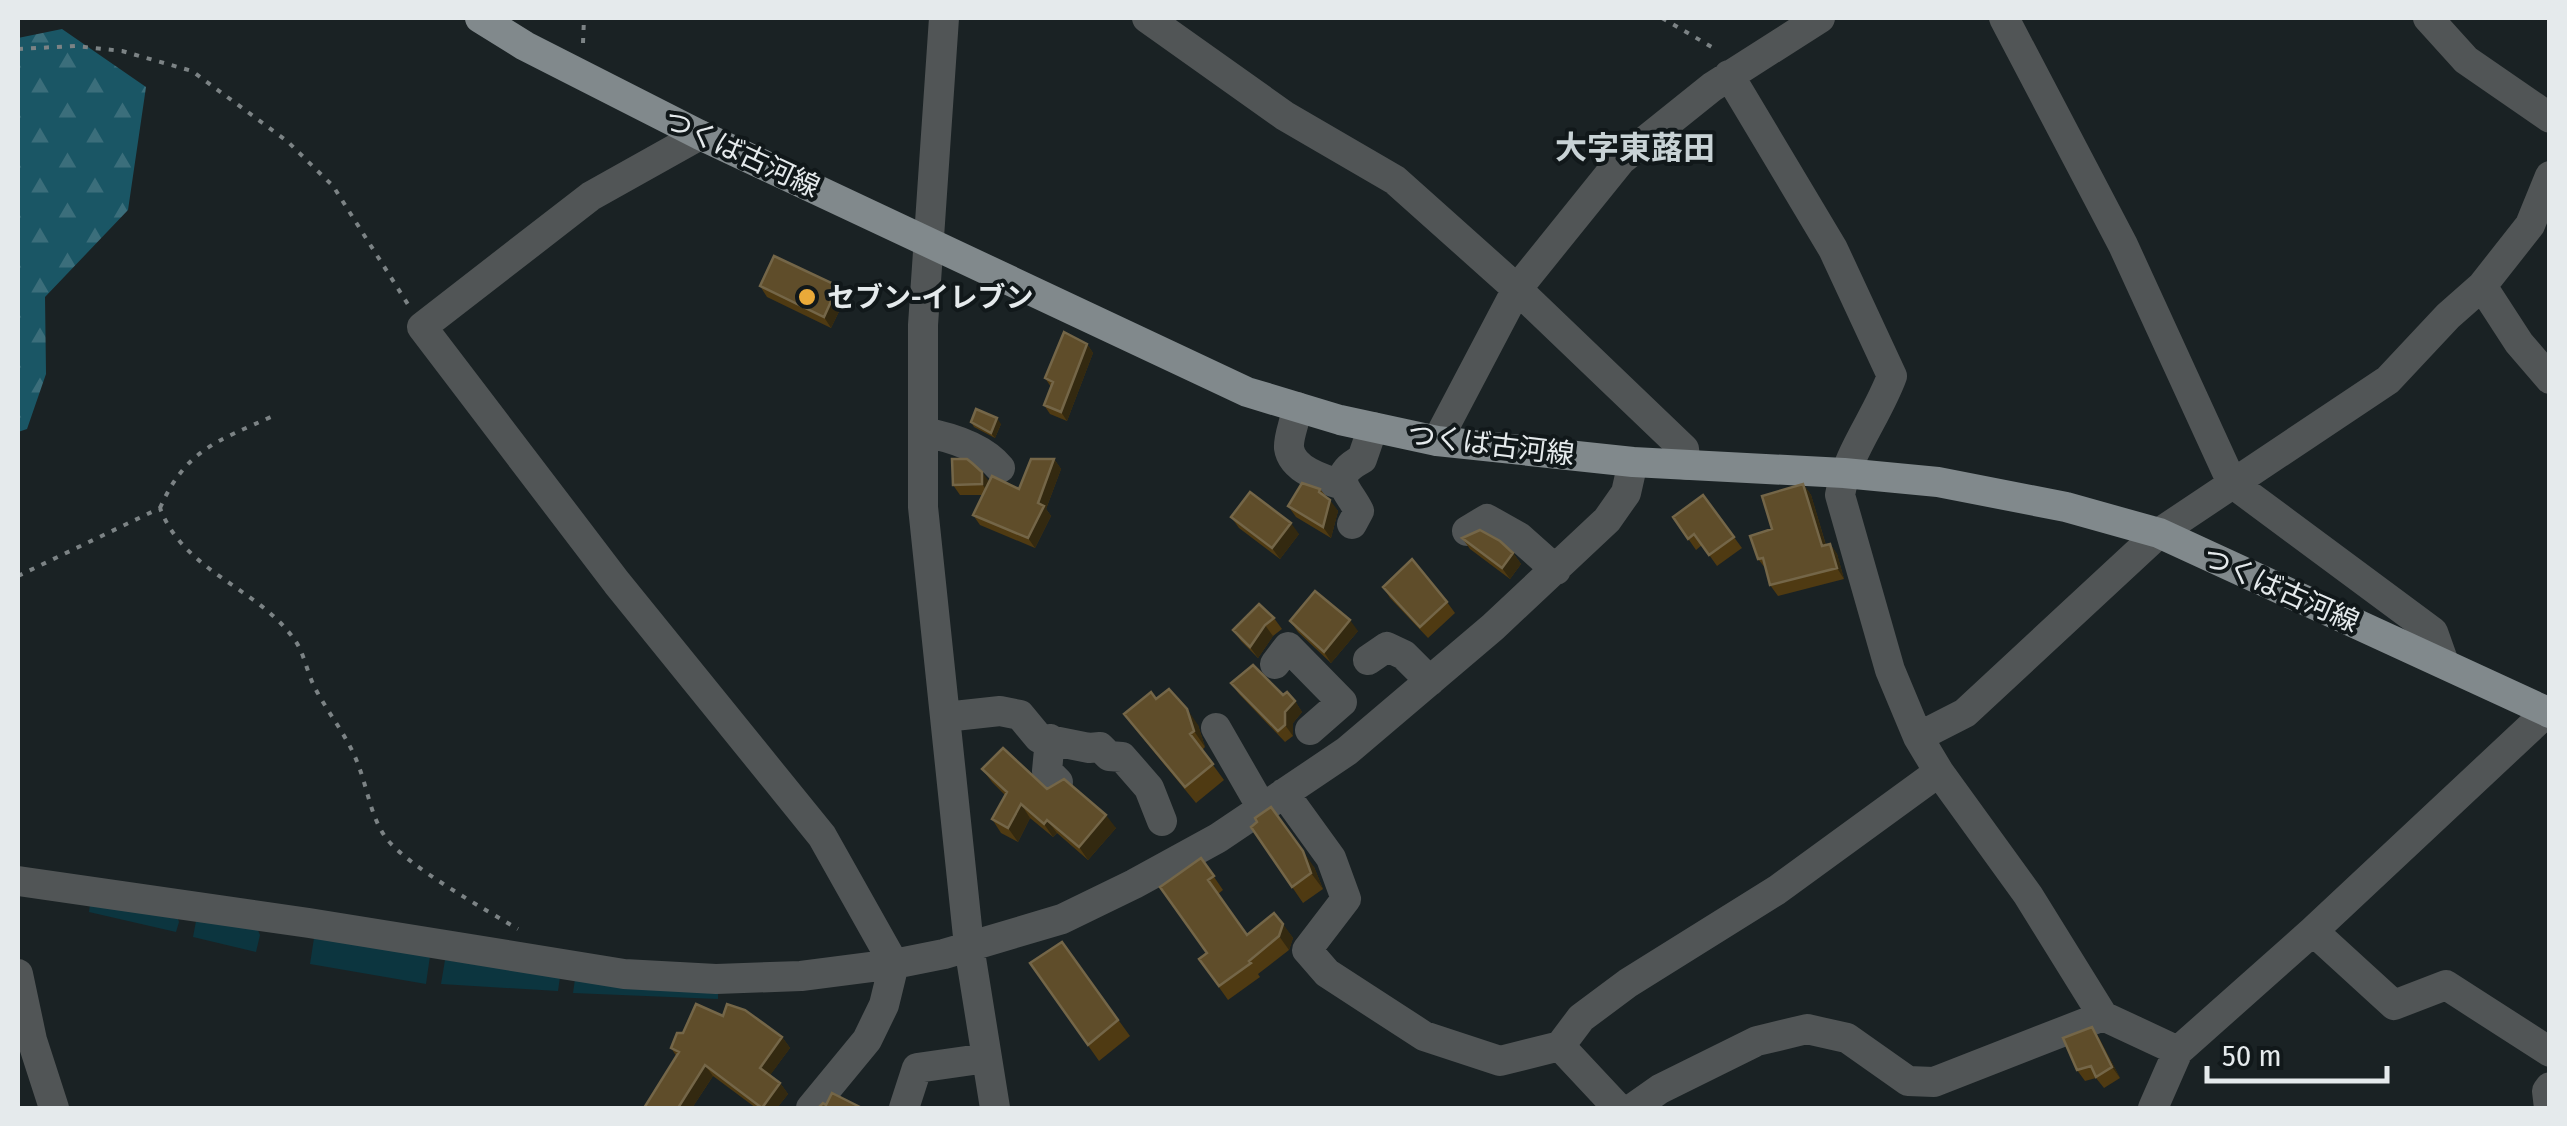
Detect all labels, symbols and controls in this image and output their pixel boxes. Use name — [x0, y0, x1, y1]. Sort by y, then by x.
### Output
street label: つくば古河線 — [659, 103, 825, 204]
district label: 大字東蕗田 — [1555, 129, 1715, 167]
place label: セブン-イレブン — [827, 281, 1034, 314]
marker: セブン-イレブン — [796, 286, 818, 308]
street label: つくば古河線 — [1406, 418, 1576, 471]
street label: つくば古河線 — [2197, 540, 2364, 639]
scale bar — [2207, 1021, 2387, 1083]
text: 50 m — [2222, 1038, 2282, 1074]

